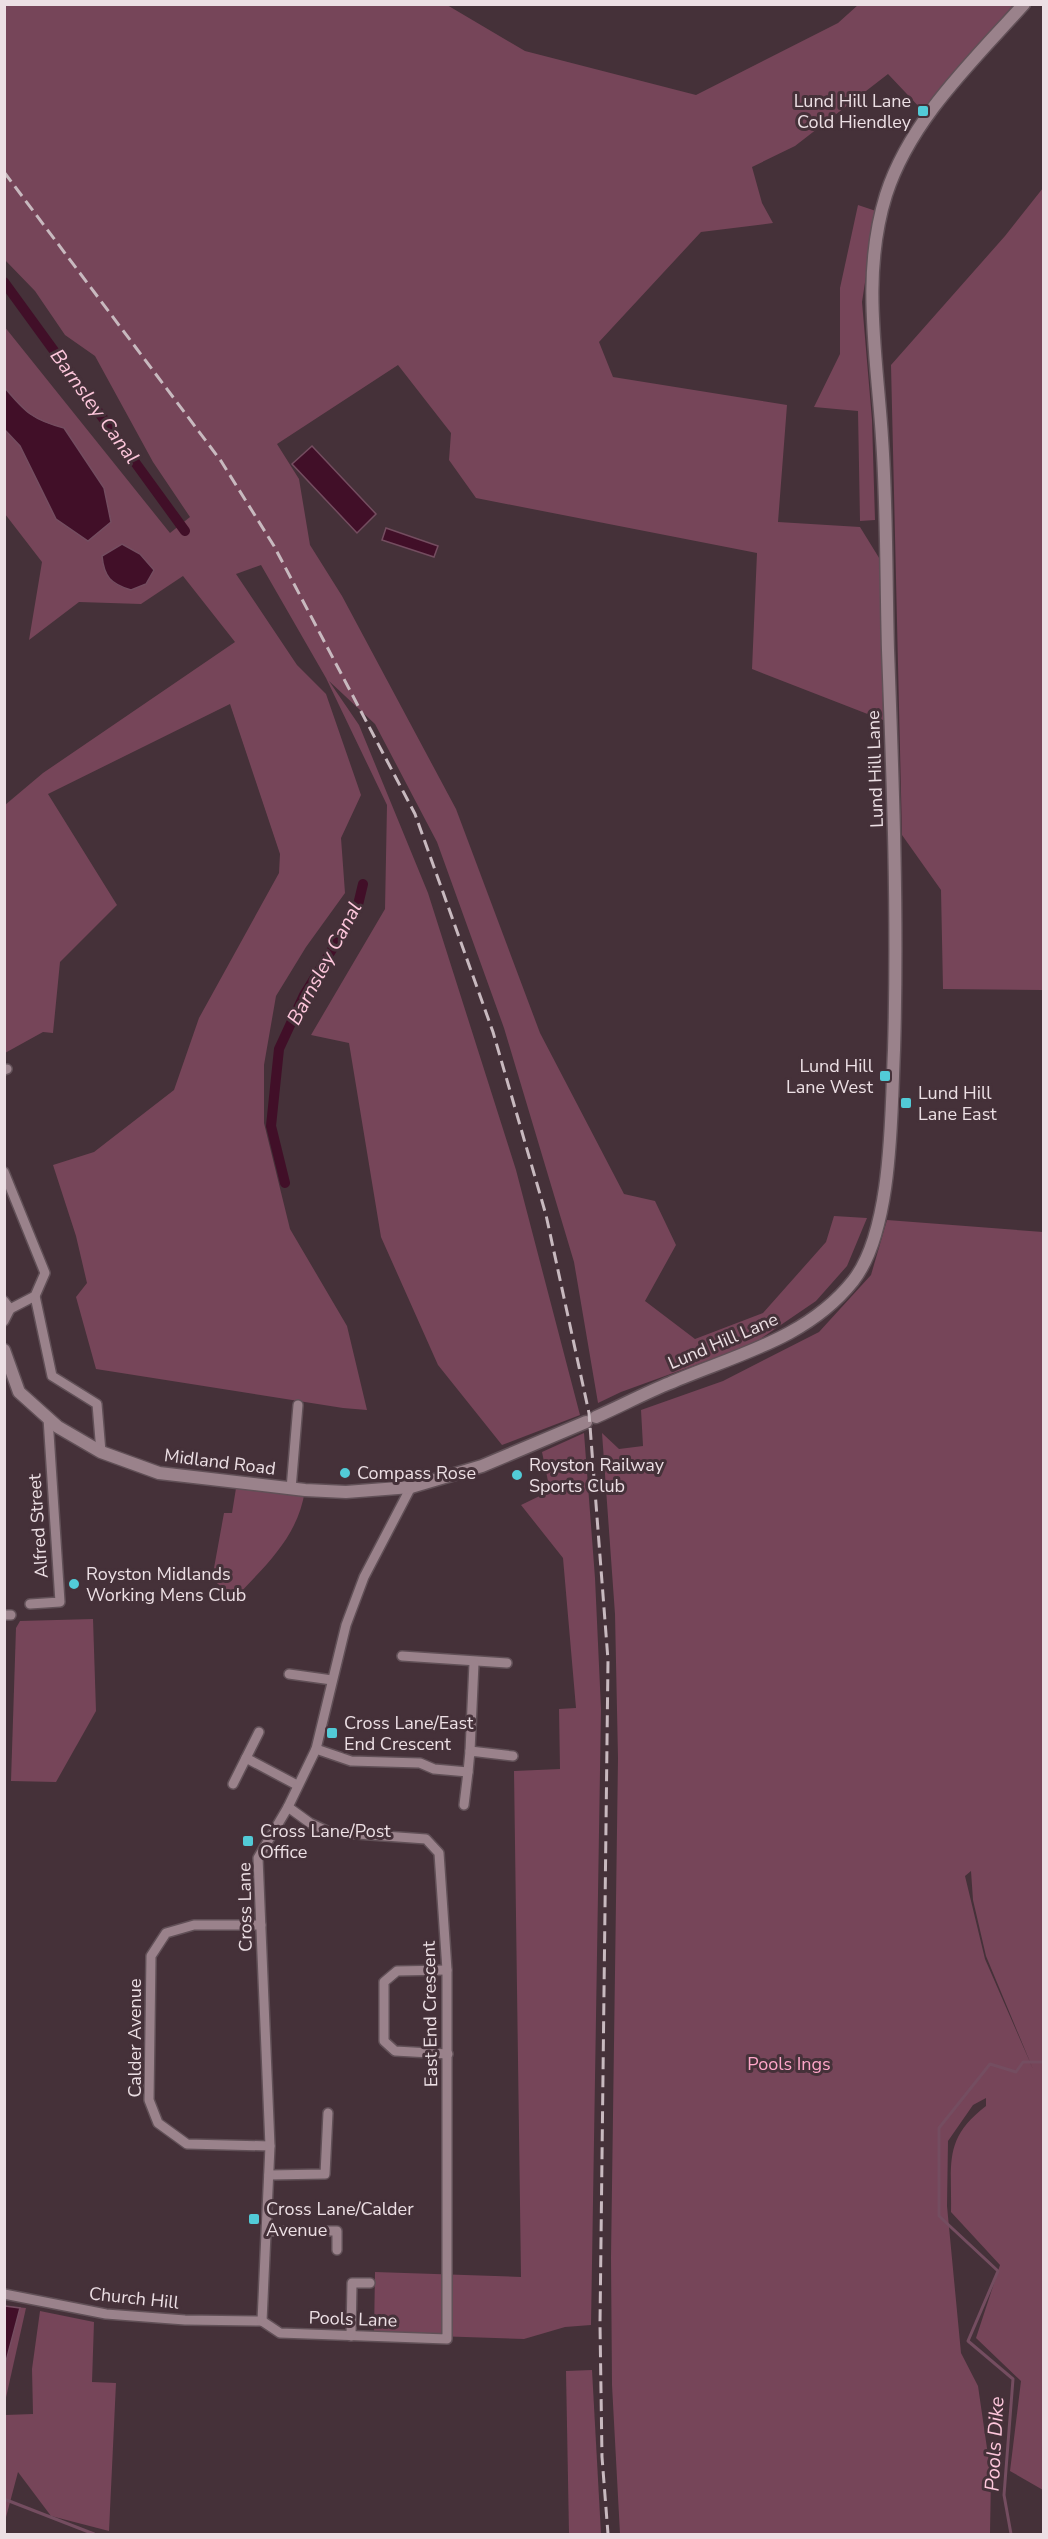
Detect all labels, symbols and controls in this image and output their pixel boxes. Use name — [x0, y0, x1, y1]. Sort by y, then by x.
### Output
place label: Lund Hill Lane Cold Hiendley — [794, 89, 912, 134]
marker: Lund Hill Lane Cold Hiendley — [916, 104, 930, 118]
water label: Barnsley Canal — [44, 343, 145, 469]
street label: Lund Hill Lane — [861, 710, 889, 828]
water label: Barnsley Canal — [281, 897, 368, 1029]
place label: Lund Hill Lane West — [786, 1054, 874, 1099]
marker: Lund Hill Lane West — [878, 1069, 892, 1083]
place label: Lund Hill Lane East — [918, 1081, 997, 1126]
marker: Lund Hill Lane East — [899, 1096, 913, 1110]
street label: Lund Hill Lane — [664, 1307, 782, 1375]
street label: Midland Road — [163, 1443, 277, 1481]
place label: Royston Railway Sports Club — [529, 1453, 665, 1498]
place label: Compass Rose — [357, 1461, 476, 1485]
marker: Compass Rose — [338, 1466, 352, 1480]
marker: Royston Railway Sports Club — [510, 1468, 524, 1482]
street label: Alfred Street — [22, 1472, 54, 1579]
place label: Royston Midlands Working Mens Club — [86, 1562, 246, 1607]
marker: Royston Midlands Working Mens Club — [67, 1577, 81, 1591]
place label: Cross Lane/East End Crescent — [344, 1711, 474, 1756]
marker: Cross Lane/East End Crescent — [325, 1726, 339, 1740]
place label: Cross Lane/Post Office — [260, 1819, 391, 1864]
marker: Cross Lane/Post Office — [241, 1834, 255, 1848]
street label: Cross Lane — [232, 1862, 258, 1952]
street label: East End Crescent — [417, 1940, 443, 2087]
street label: Calder Avenue — [123, 1979, 147, 2098]
park label: Pools Ings — [747, 2052, 831, 2076]
place label: Cross Lane/Calder Avenue — [266, 2197, 414, 2242]
marker: Cross Lane/Calder Avenue — [247, 2212, 261, 2226]
street label: Church Hill — [88, 2281, 181, 2315]
street label: Pools Lane — [308, 2305, 398, 2333]
water label: Pools Dike — [979, 2396, 1010, 2492]

